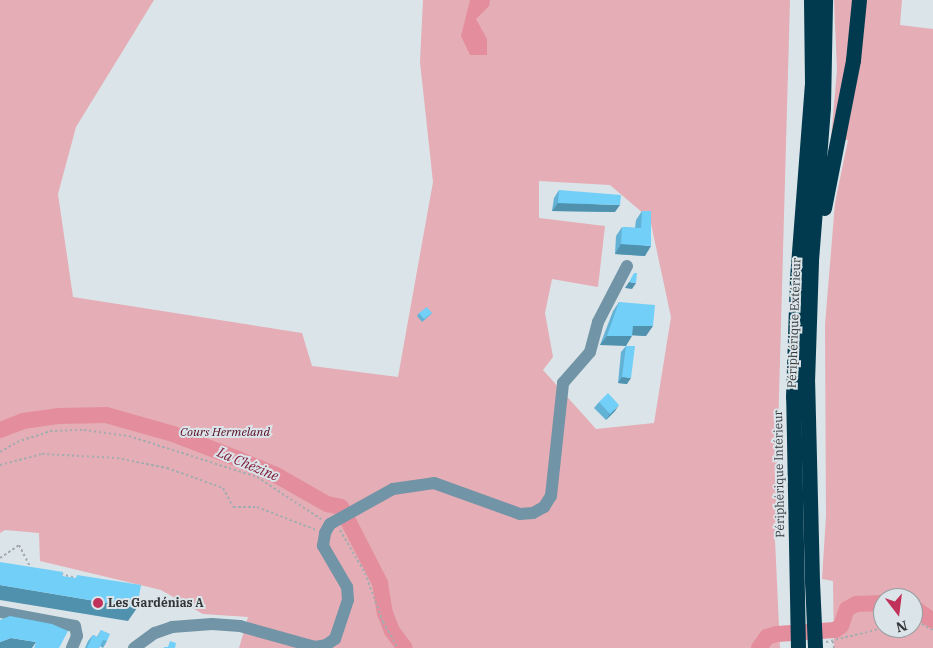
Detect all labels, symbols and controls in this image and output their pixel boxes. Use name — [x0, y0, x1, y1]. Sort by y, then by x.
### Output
street label: Périphérique Extérieur — [785, 258, 803, 388]
street label: Périphérique Intérieur — [771, 410, 787, 538]
park label: Cours Hermeland — [180, 425, 270, 439]
water label: La Chézine — [215, 444, 281, 484]
north arrow — [873, 588, 923, 638]
place label: Les Gardénias A — [108, 596, 204, 610]
marker: Les Gardénias A — [92, 597, 104, 609]
text: N — [894, 616, 909, 637]

